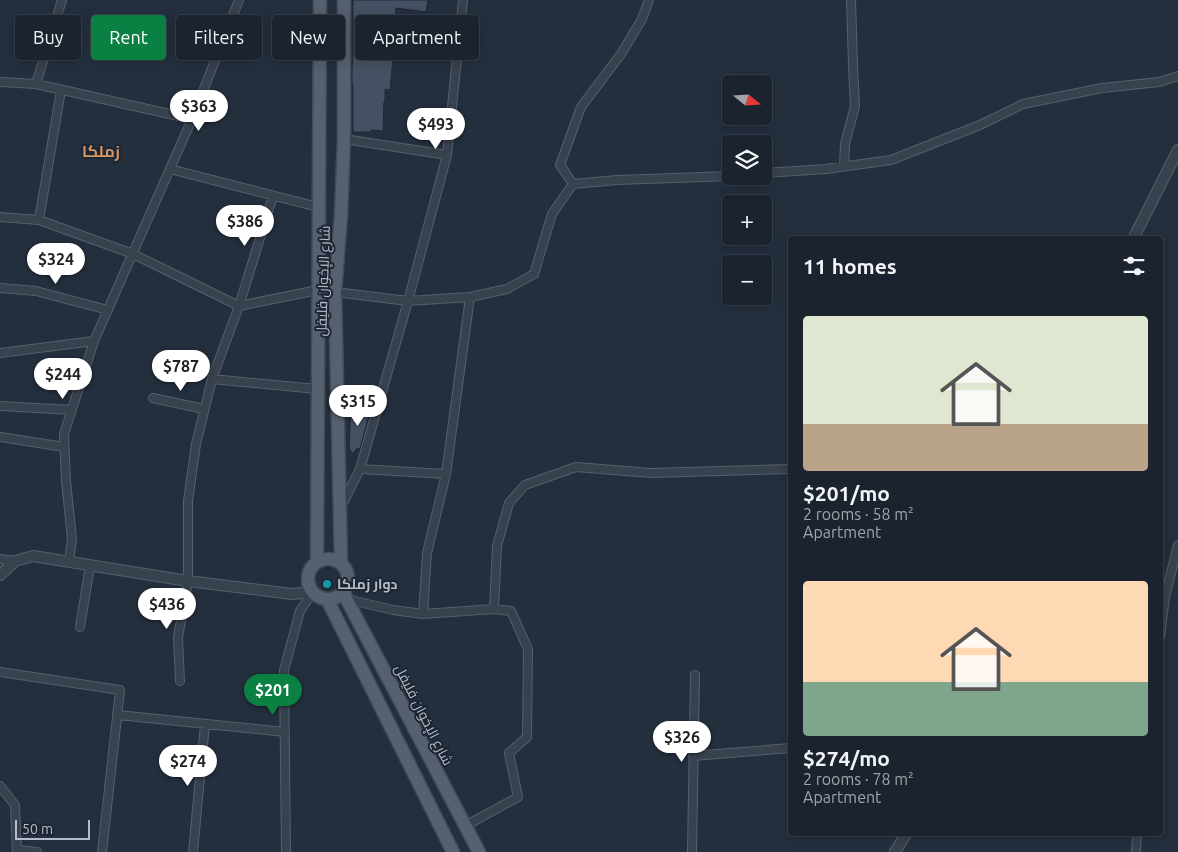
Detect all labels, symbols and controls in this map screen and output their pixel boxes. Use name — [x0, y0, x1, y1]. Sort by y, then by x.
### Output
chip: Buy — [15, 15, 81, 60]
chip: Rent — [91, 15, 166, 60]
chip: Filters — [176, 15, 262, 60]
chip: New — [272, 15, 345, 60]
chip: Apartment — [355, 15, 479, 60]
north arrow — [722, 75, 772, 125]
map controls — [722, 75, 772, 305]
pin: $363 — [169, 90, 229, 132]
text: $363 — [181, 97, 217, 115]
pin: $493 — [406, 108, 466, 150]
text: $493 — [418, 115, 454, 133]
button: layers — [722, 135, 772, 185]
district label: زملكا — [82, 142, 120, 161]
button: + — [722, 195, 772, 245]
pin: $386 — [215, 204, 275, 247]
text: $386 — [227, 212, 263, 230]
street label: شارع الإخوان فليفل — [313, 225, 334, 337]
pin: $324 — [26, 242, 86, 285]
text: $324 — [38, 250, 74, 268]
icon: filters — [1120, 252, 1148, 280]
text: 11 homes — [803, 254, 897, 278]
button: − — [722, 255, 772, 305]
icon: home — [931, 349, 1021, 439]
pin: $787 — [151, 350, 211, 392]
text: $787 — [163, 357, 199, 375]
pin: $244 — [33, 358, 93, 400]
text: $244 — [45, 365, 81, 383]
pin: $315 — [328, 384, 388, 427]
text: $315 — [340, 392, 376, 410]
text: $201/mo — [803, 481, 890, 505]
text: 2 rooms · 58 m² — [803, 505, 914, 523]
text: Apartment — [803, 523, 881, 541]
place label: دوار زملكا — [337, 576, 398, 593]
marker: دوار زملكا — [321, 578, 333, 590]
pin: $436 — [137, 588, 197, 630]
text: $436 — [149, 595, 185, 613]
icon: home — [931, 614, 1021, 704]
street label: شارع الإخوان فليفل — [391, 662, 456, 769]
pin: $201 — [243, 674, 303, 716]
text: $201 — [255, 681, 291, 699]
pin: $326 — [652, 720, 712, 763]
text: $326 — [664, 728, 700, 746]
pin: $274 — [158, 744, 218, 787]
text: $274/mo — [803, 746, 890, 770]
text: $274 — [170, 752, 206, 770]
text: 2 rooms · 78 m² — [803, 770, 914, 788]
text: Apartment — [803, 788, 881, 806]
scale bar — [15, 817, 90, 840]
text: 50 m — [22, 821, 53, 837]

